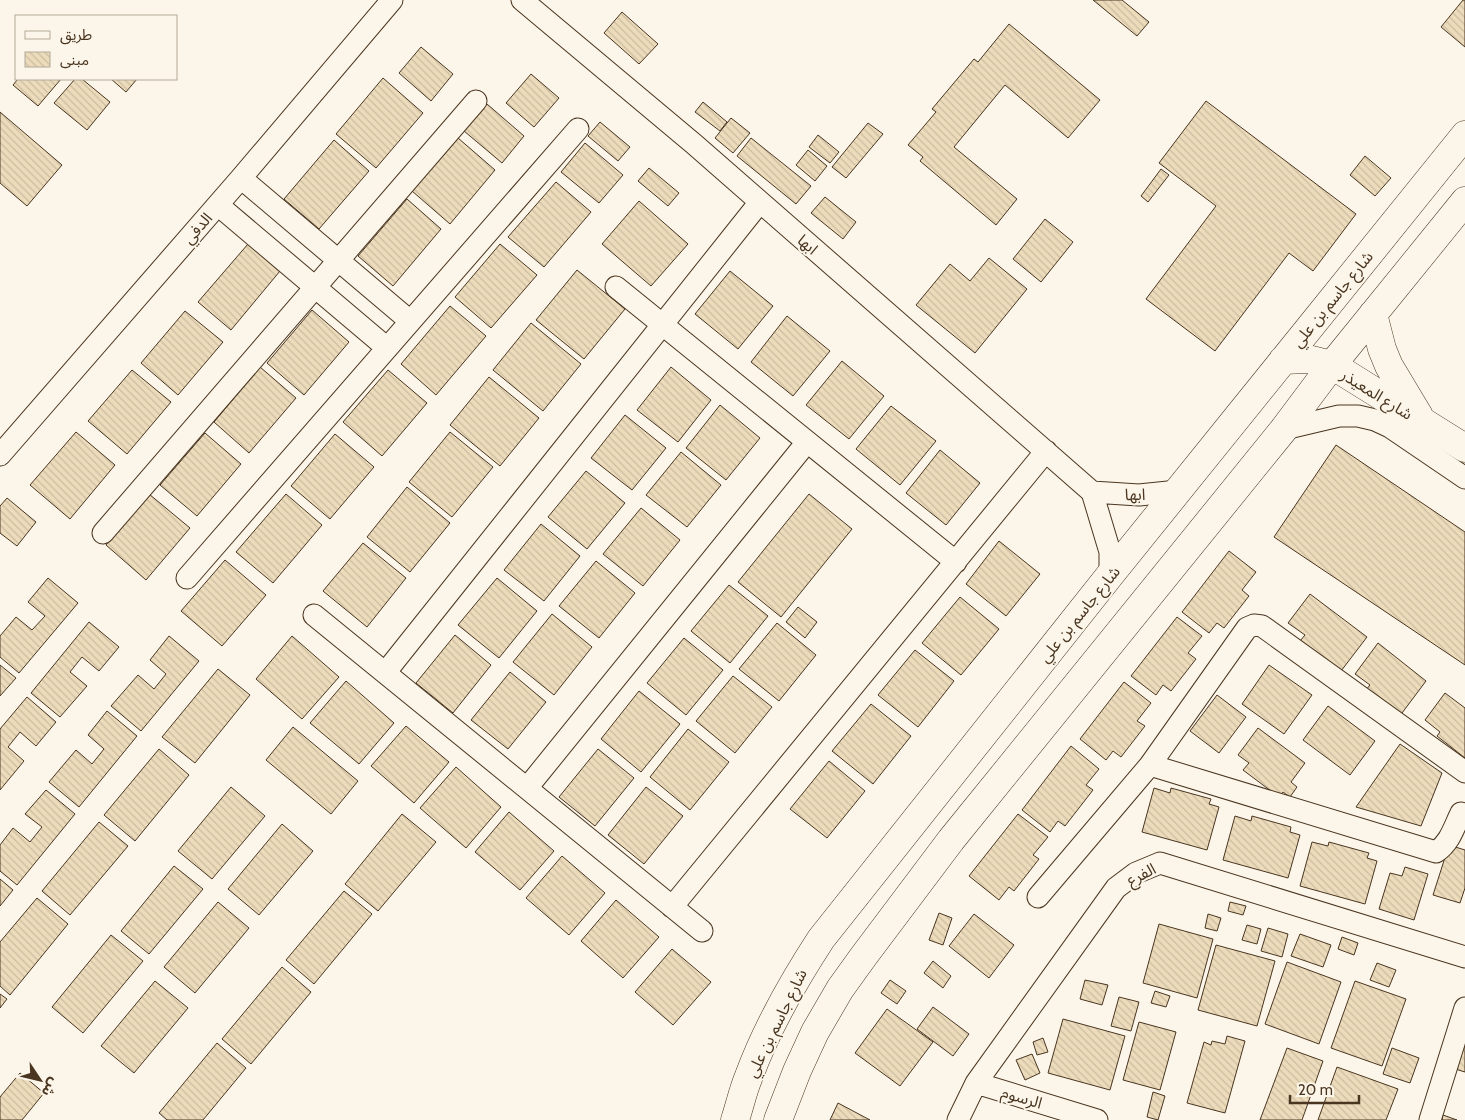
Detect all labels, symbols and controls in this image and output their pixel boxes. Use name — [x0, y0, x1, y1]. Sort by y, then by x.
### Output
legend — [15, 15, 178, 80]
text: طريق — [60, 26, 92, 45]
text: مبنى — [60, 51, 89, 69]
street label: الدفي — [179, 209, 218, 250]
street label: ابها — [794, 230, 822, 258]
street label: شارع جاسم بن علي — [1288, 247, 1379, 353]
street label: شارع المعيذر — [1335, 364, 1416, 426]
street label: ابها — [1124, 485, 1146, 504]
street label: شارع جاسم بن علي — [1035, 562, 1126, 668]
street label: الفرع — [1123, 859, 1160, 892]
street label: شارع جاسم بن علي — [742, 966, 814, 1082]
north arrow — [15, 1055, 65, 1105]
scale bar — [1290, 1072, 1359, 1104]
text: ش — [38, 1074, 64, 1100]
text: 20 m — [1298, 1081, 1333, 1099]
street label: الرسوم — [998, 1082, 1045, 1116]

